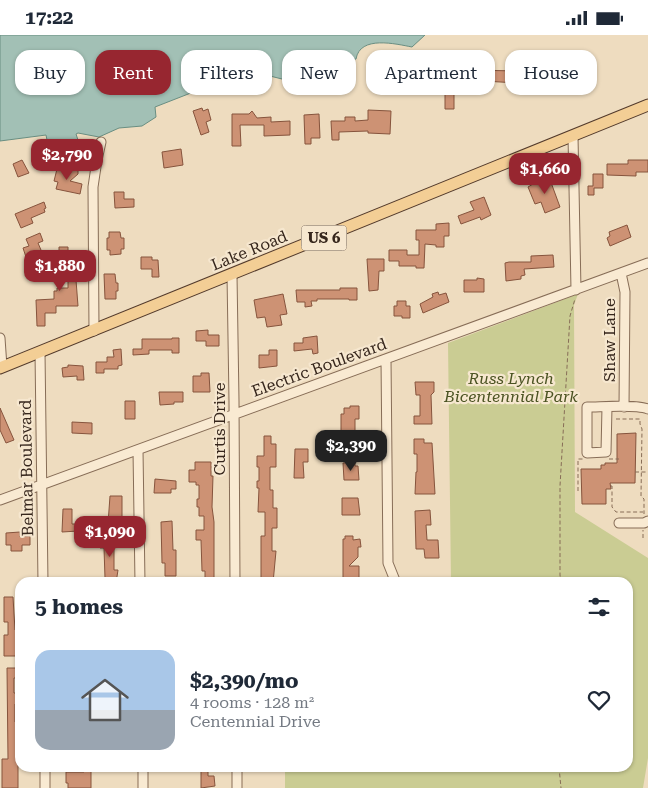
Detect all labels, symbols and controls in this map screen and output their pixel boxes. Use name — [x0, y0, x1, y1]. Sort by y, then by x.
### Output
text: 17:22 — [25, 6, 74, 29]
chip: Buy — [15, 50, 85, 95]
chip: Rent — [95, 50, 171, 95]
chip: Filters — [181, 50, 272, 95]
chip: New — [282, 50, 356, 95]
chip: Apartment — [366, 50, 495, 95]
chip: House — [505, 50, 597, 95]
pin: $2,790 — [26, 139, 108, 181]
text: $2,790 — [42, 145, 92, 164]
pin: $1,660 — [504, 153, 586, 195]
text: $1,660 — [520, 159, 570, 178]
road number: US 6 — [302, 225, 346, 251]
street label: Lake Road — [208, 227, 290, 274]
pin: $1,880 — [19, 249, 101, 292]
text: $1,880 — [35, 256, 85, 275]
street label: Shaw Lane — [600, 298, 619, 382]
street label: Electric Boulevard — [249, 334, 389, 401]
park label: Russ Lynch Bicentennial Park — [443, 369, 578, 406]
street label: Curtis Drive — [210, 382, 229, 475]
street label: Belmar Boulevard — [16, 399, 37, 536]
pin: $2,390 — [310, 429, 392, 472]
text: $2,390 — [326, 436, 376, 455]
pin: $1,090 — [69, 515, 151, 558]
text: $1,090 — [85, 522, 135, 541]
icon: filters — [585, 593, 613, 621]
text: 5 homes — [35, 595, 123, 619]
text: $2,390/mo — [190, 669, 299, 693]
icon: home — [75, 670, 135, 730]
icon: heart — [585, 686, 613, 714]
text: 4 rooms · 128 m² — [190, 693, 314, 712]
text: Centennial Drive — [190, 712, 320, 731]

